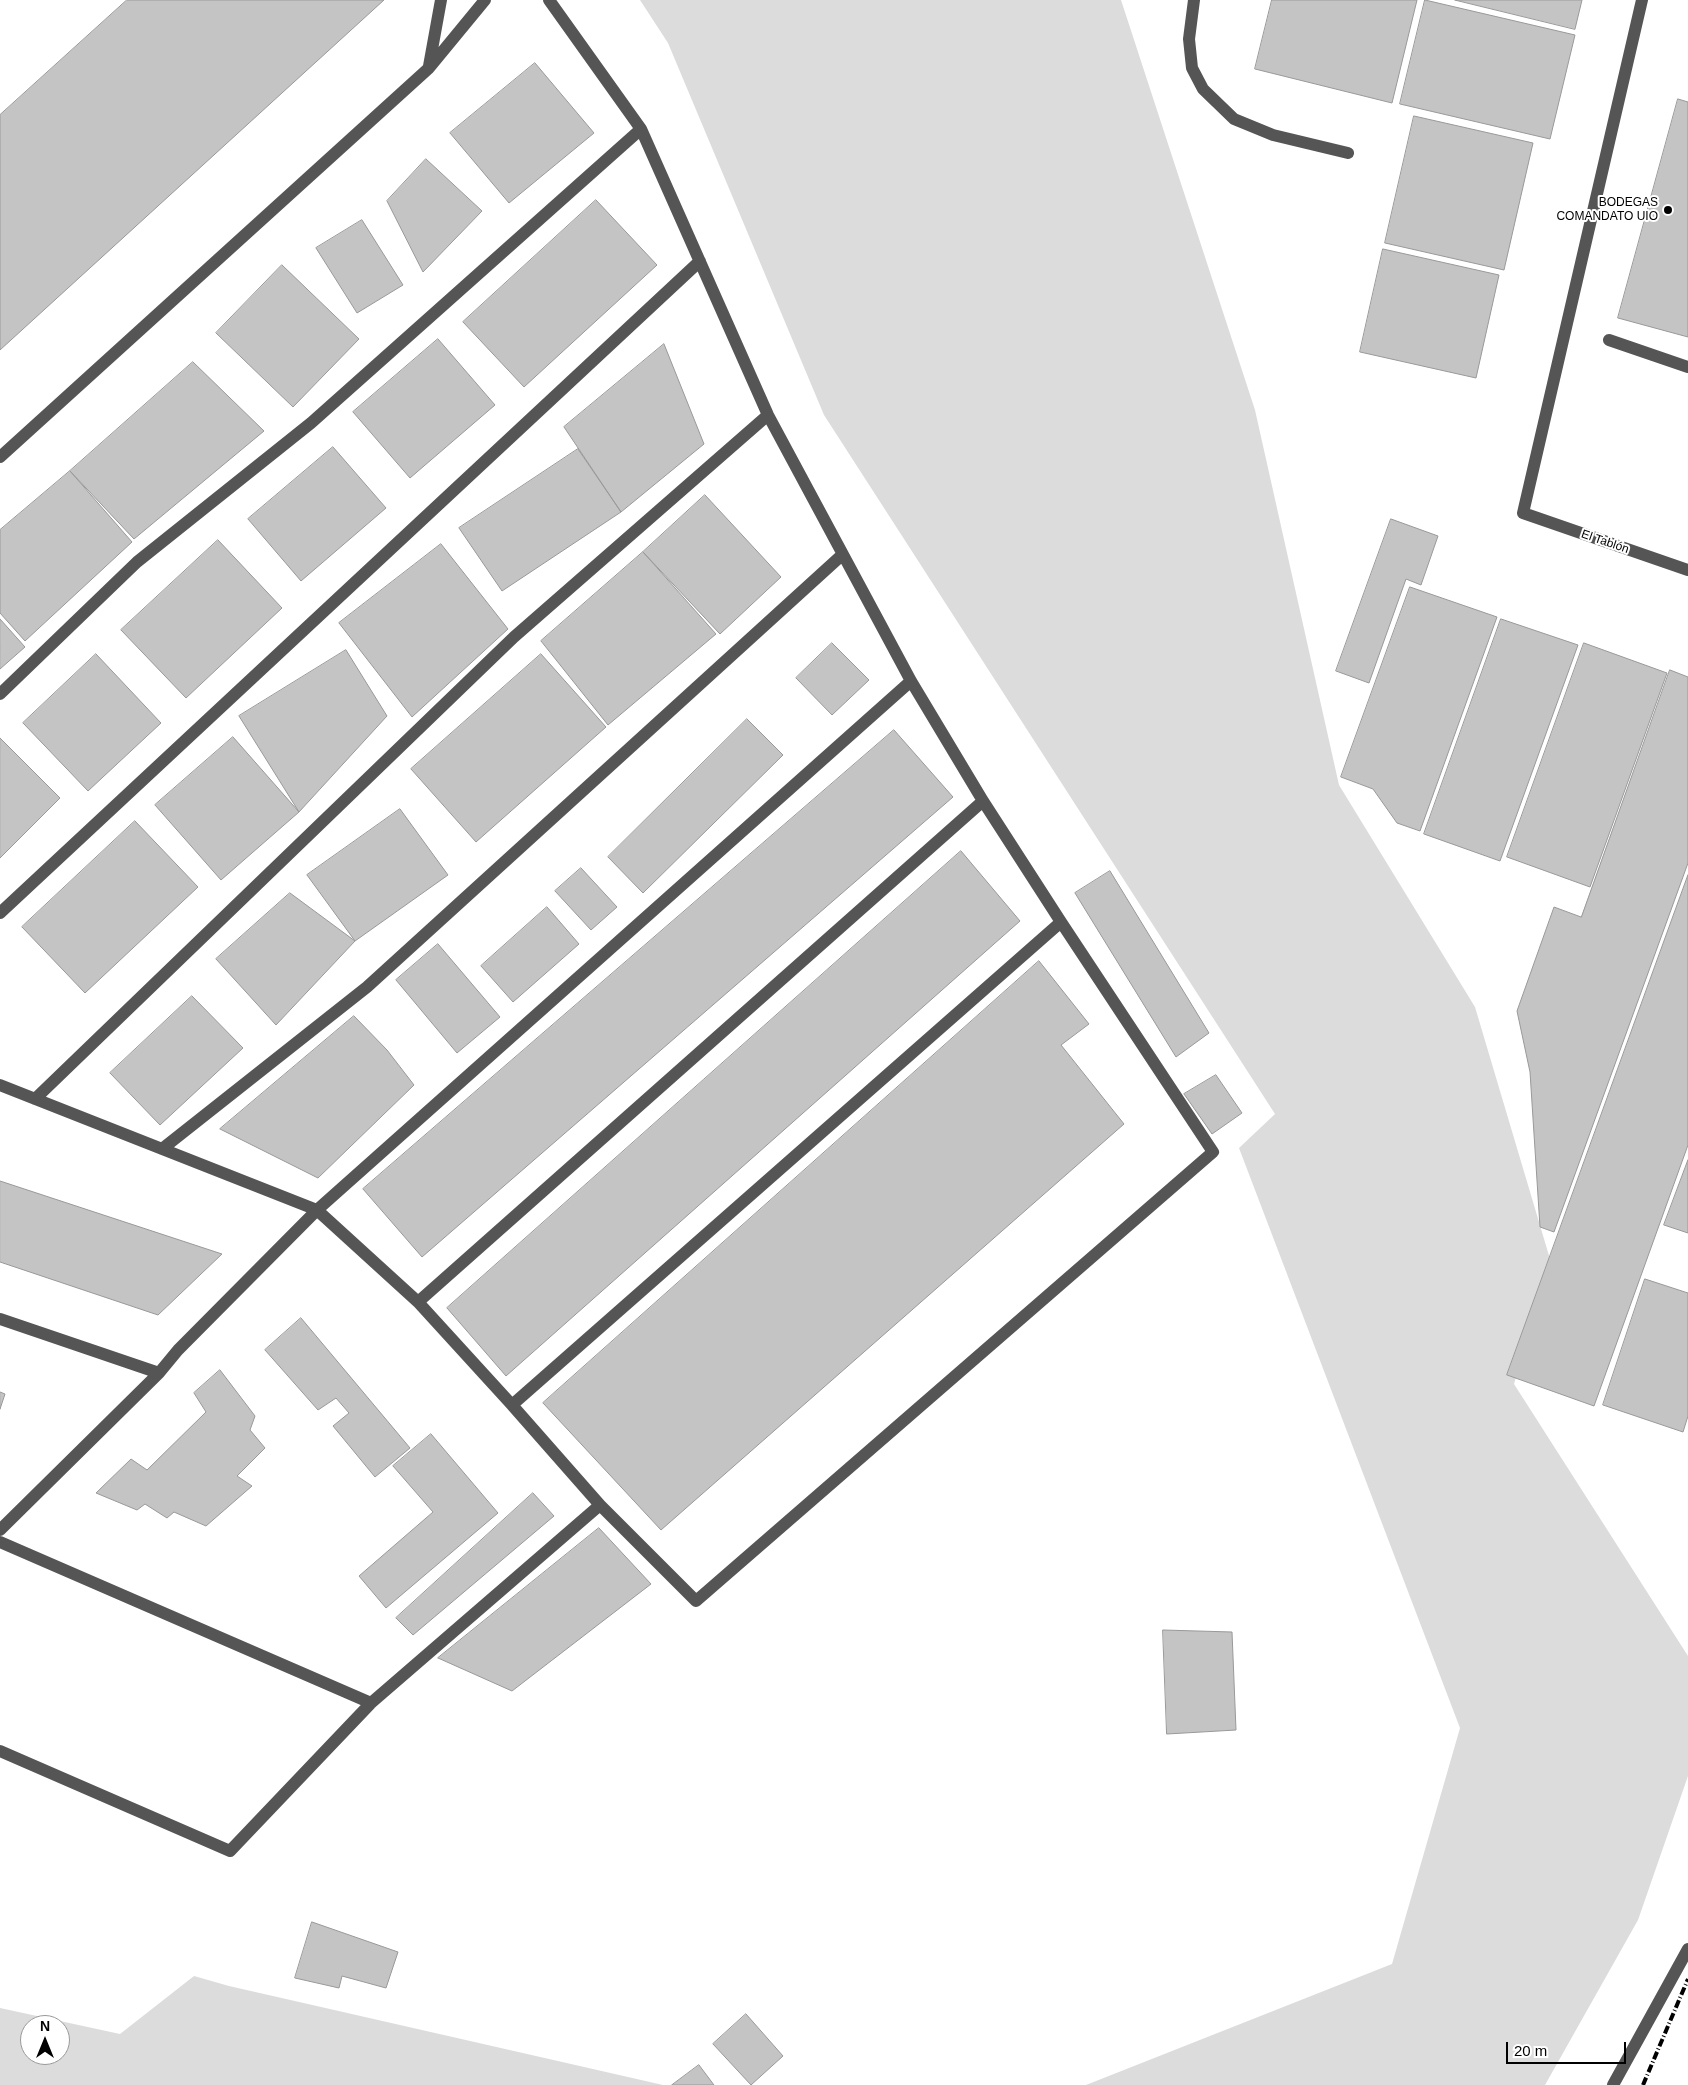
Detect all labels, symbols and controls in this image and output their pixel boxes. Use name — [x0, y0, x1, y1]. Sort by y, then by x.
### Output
place label: BODEGAS COMANDATO UIO — [1556, 196, 1658, 224]
marker: BODEGAS COMANDATO UIO — [1662, 204, 1674, 216]
street label: El Tablón — [1579, 527, 1631, 557]
north arrow — [20, 2015, 70, 2065]
text: N — [40, 2018, 50, 2034]
scale bar — [1508, 2032, 1628, 2064]
text: 20 m — [1514, 2042, 1547, 2059]

